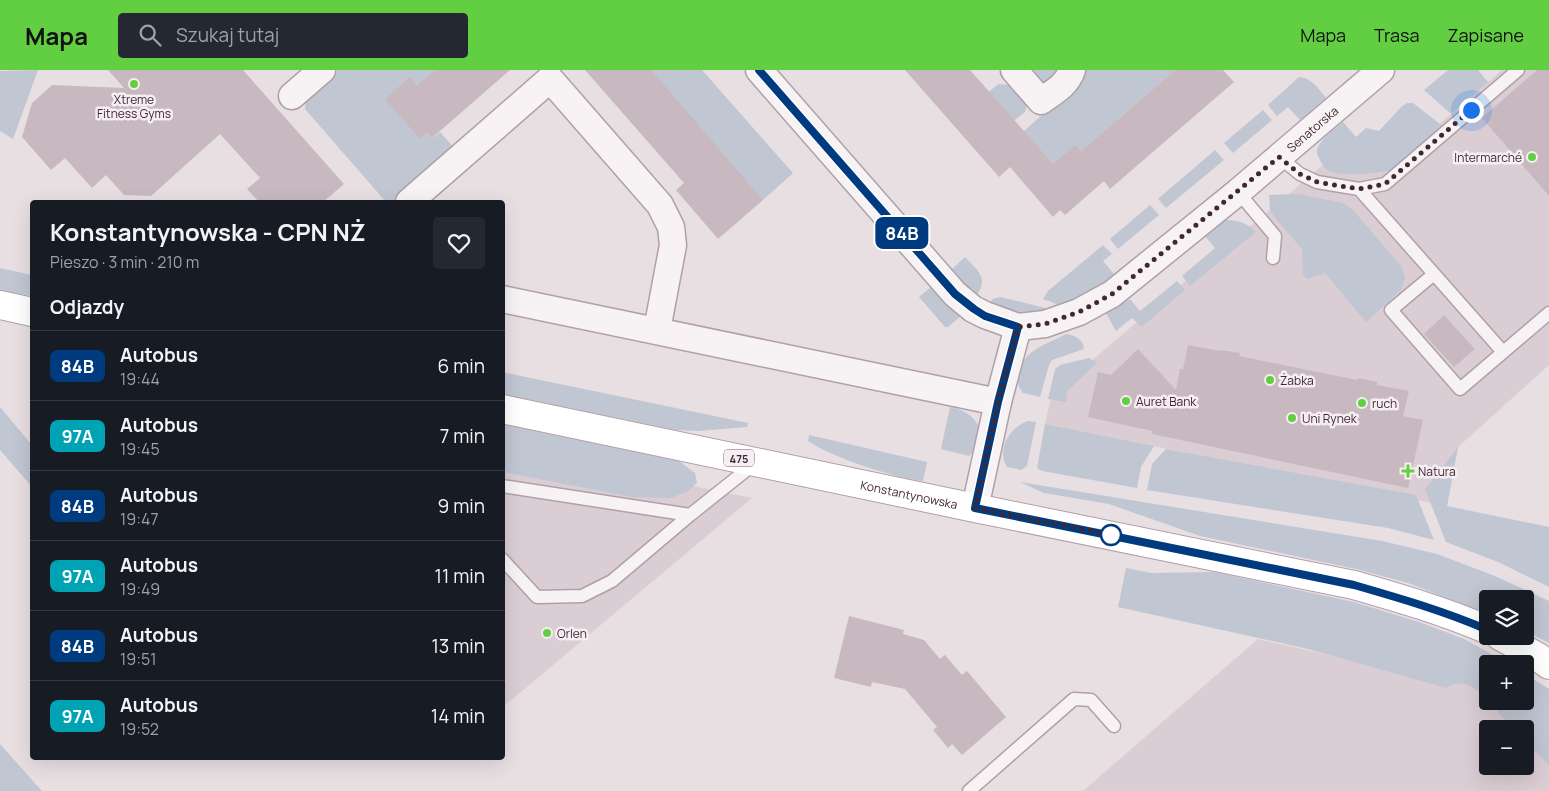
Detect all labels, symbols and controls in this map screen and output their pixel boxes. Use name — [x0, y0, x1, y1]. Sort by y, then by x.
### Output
search box — [118, 13, 468, 58]
text: Mapa — [25, 19, 88, 52]
icon: search — [136, 21, 164, 49]
text: Szukaj tutaj — [176, 22, 279, 48]
text: Mapa — [1300, 23, 1346, 47]
text: Trasa — [1374, 23, 1419, 47]
text: Zapisane — [1447, 23, 1524, 47]
marker: Xtreme Fitness Gyms — [128, 78, 140, 90]
place label: Xtreme Fitness Gyms — [97, 91, 171, 122]
your location — [1459, 98, 1484, 123]
street label: Senatorska — [1283, 102, 1342, 156]
place label: Intermarché — [1454, 149, 1522, 166]
marker: Intermarché — [1526, 151, 1538, 163]
text: Konstantynowska - CPN NŻ — [50, 215, 366, 248]
button: heart — [433, 217, 485, 269]
line badge: 84B — [873, 217, 931, 249]
text: 84B — [885, 221, 919, 245]
text: Pieszo · 3 min · 210 m — [50, 251, 199, 273]
text: Odjazdy — [50, 294, 124, 320]
text: Autobus — [120, 342, 198, 368]
text: 6 min — [438, 353, 485, 379]
text: 84B — [61, 354, 94, 378]
text: 19:44 — [120, 368, 160, 390]
place label: Żabka — [1280, 372, 1314, 389]
marker: Żabka — [1264, 374, 1276, 386]
place label: Auret Bank — [1136, 393, 1197, 410]
marker: Auret Bank — [1120, 395, 1132, 407]
place label: ruch — [1372, 395, 1397, 412]
marker: ruch — [1356, 397, 1368, 409]
place label: Uni Rynek — [1302, 410, 1358, 427]
text: Autobus — [120, 412, 198, 438]
marker: Uni Rynek — [1286, 412, 1298, 424]
text: 7 min — [440, 423, 485, 449]
text: 97A — [61, 424, 94, 448]
text: 19:45 — [120, 438, 160, 460]
road number: 475 — [724, 449, 754, 466]
place label: Natura — [1418, 463, 1456, 480]
marker: Natura — [1402, 465, 1414, 477]
street label: Konstantynowska — [859, 476, 959, 513]
text: Autobus — [120, 482, 198, 508]
text: 9 min — [438, 493, 485, 519]
text: 84B — [61, 494, 94, 518]
text: 19:47 — [120, 508, 158, 530]
unlabelled marker — [1100, 524, 1122, 546]
text: Autobus — [120, 552, 198, 578]
text: 11 min — [435, 563, 485, 589]
text: 97A — [61, 564, 94, 588]
text: 19:49 — [120, 578, 160, 600]
map controls — [1479, 590, 1534, 775]
button: layers — [1479, 590, 1534, 645]
text: Autobus — [120, 622, 198, 648]
place label: Orlen — [557, 625, 587, 642]
marker: Orlen — [541, 627, 553, 639]
text: 13 min — [431, 633, 485, 659]
text: 84B — [61, 634, 94, 658]
text: 19:51 — [120, 648, 156, 670]
button: + — [1479, 655, 1534, 710]
text: Autobus — [120, 692, 198, 718]
text: 14 min — [431, 703, 485, 729]
text: 97A — [61, 704, 94, 728]
text: 19:52 — [120, 718, 159, 740]
button: − — [1479, 720, 1534, 775]

